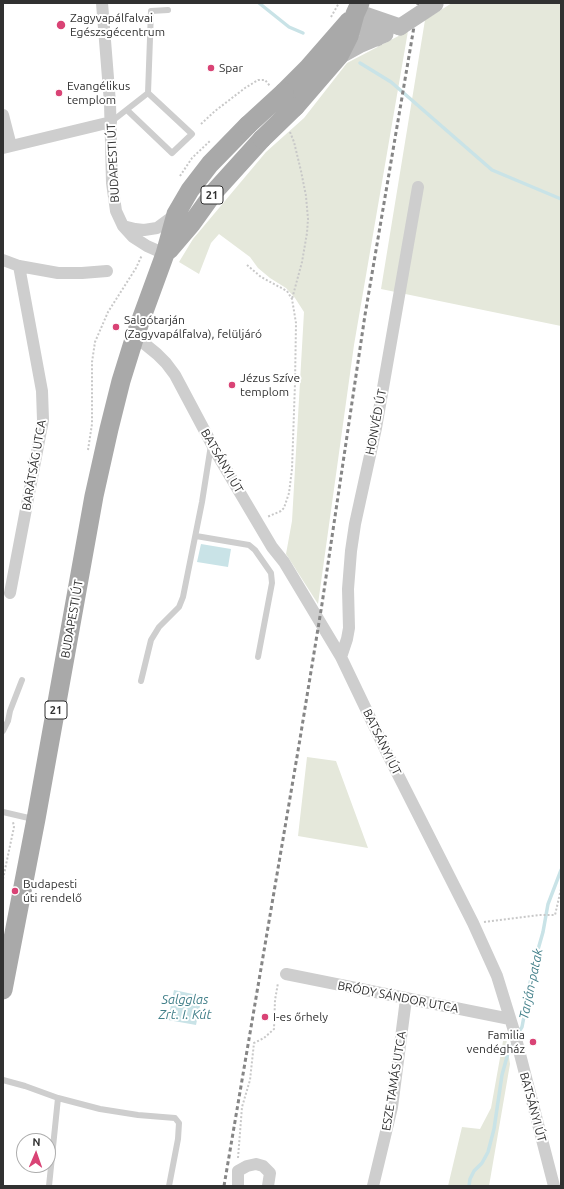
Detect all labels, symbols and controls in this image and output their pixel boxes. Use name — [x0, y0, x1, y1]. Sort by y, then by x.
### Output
place label: Zagyvapálfalvai Egészsgécentrum — [70, 11, 165, 39]
marker: Zagyvapálfalvai Egészsgécentrum — [55, 19, 67, 31]
place label: Spar — [219, 61, 243, 75]
marker: Spar — [206, 63, 216, 73]
place label: Evangélikus templom — [67, 79, 130, 107]
marker: Evangélikus templom — [54, 88, 64, 98]
street label: BUDAPESTI ÚT — [104, 123, 122, 203]
road number: 21 — [201, 186, 223, 204]
place label: Salgótarján (Zagyvapálfalva), felüljáró — [124, 313, 262, 341]
marker: Salgótarján (Zagyvapálfalva), felüljáró — [111, 322, 121, 332]
place label: Jézus Szíve templom — [240, 371, 300, 399]
marker: Jézus Szíve templom — [227, 380, 237, 390]
street label: HONVÉD ÚT — [363, 388, 389, 456]
street label: BARÁTSÁG UTCA — [19, 419, 49, 511]
street label: BATSÁNYI ÚT — [198, 426, 246, 496]
street label: BUDAPESTI ÚT — [58, 579, 86, 659]
road number: 21 — [45, 701, 67, 719]
street label: BATSÁNYI ÚT — [360, 707, 404, 777]
place label: Budapesti úti rendelő — [23, 877, 82, 905]
marker: Budapesti úti rendelő — [10, 886, 20, 896]
water label: Tarján-patak — [516, 947, 546, 1021]
street label: BRÓDY SÁNDOR UTCA — [336, 978, 460, 1016]
water label: Salgglas Zrt. I. Kút — [158, 992, 212, 1023]
place label: I-es őrhely — [273, 1010, 328, 1024]
marker: I-es őrhely — [260, 1012, 270, 1022]
place label: Familia vendégház — [467, 1028, 525, 1056]
street label: ESZE TAMÁS UTCA — [379, 1030, 409, 1132]
marker: Familia vendégház — [528, 1037, 538, 1047]
street label: BATSÁNYI ÚT — [517, 1071, 549, 1143]
north arrow — [16, 1133, 56, 1173]
text: N — [32, 1136, 41, 1148]

